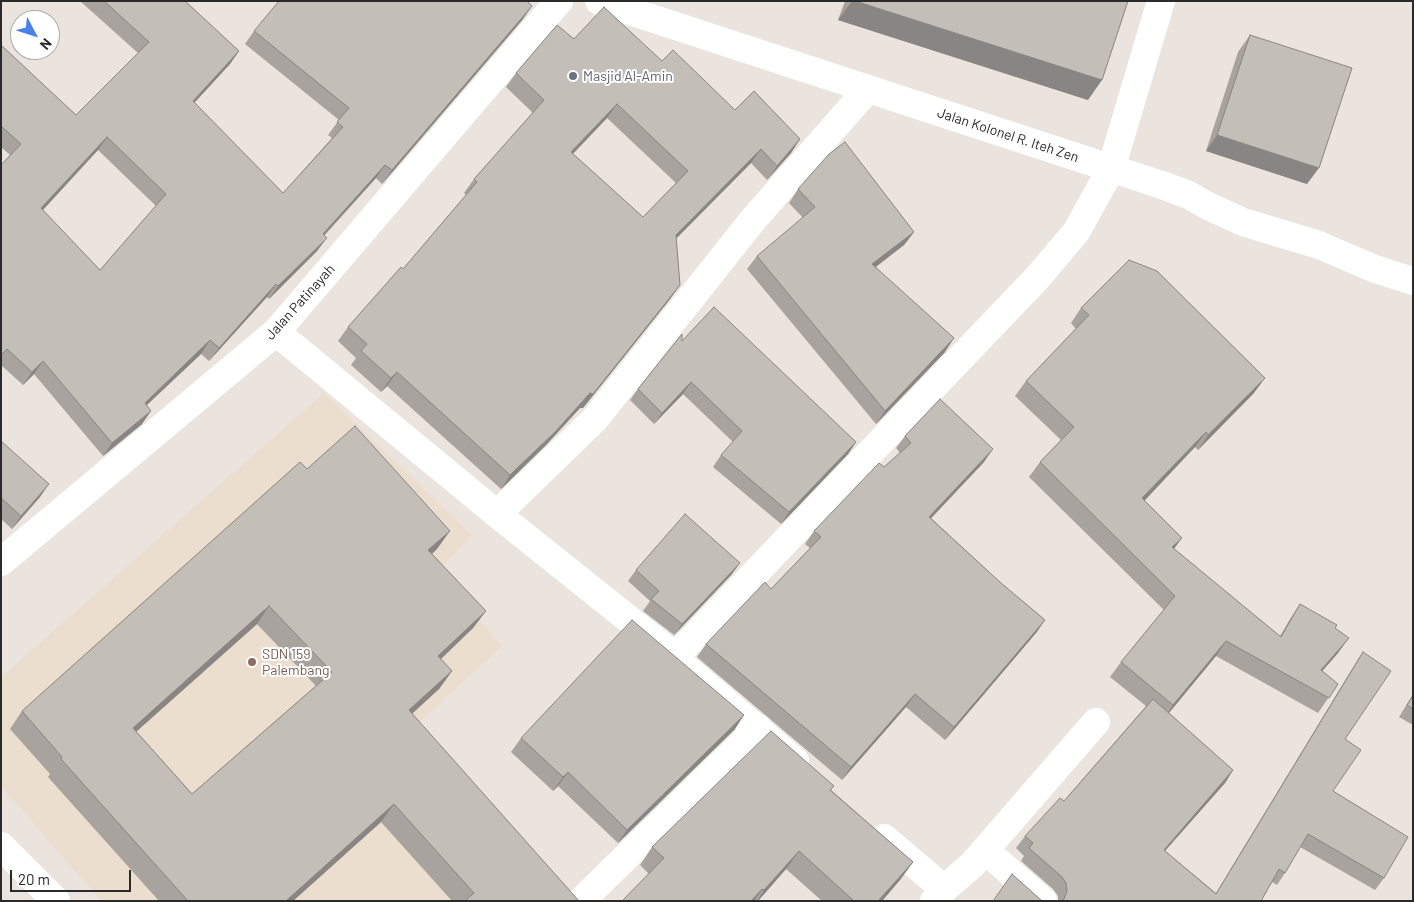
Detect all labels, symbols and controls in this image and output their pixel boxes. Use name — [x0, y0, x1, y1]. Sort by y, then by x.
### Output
north arrow — [10, 10, 60, 60]
text: N — [37, 35, 56, 53]
place label: Masjid Al-Amin — [583, 68, 673, 84]
marker: Masjid Al-Amin — [567, 70, 579, 82]
street label: Jalan Kolonel R. Iteh Zen — [935, 104, 1081, 166]
street label: Jalan Patinayah — [262, 261, 338, 343]
place label: SDN 159 Palembang — [262, 646, 329, 679]
marker: SDN 159 Palembang — [246, 656, 258, 668]
scale bar — [12, 860, 134, 892]
text: 20 m — [18, 870, 50, 888]

